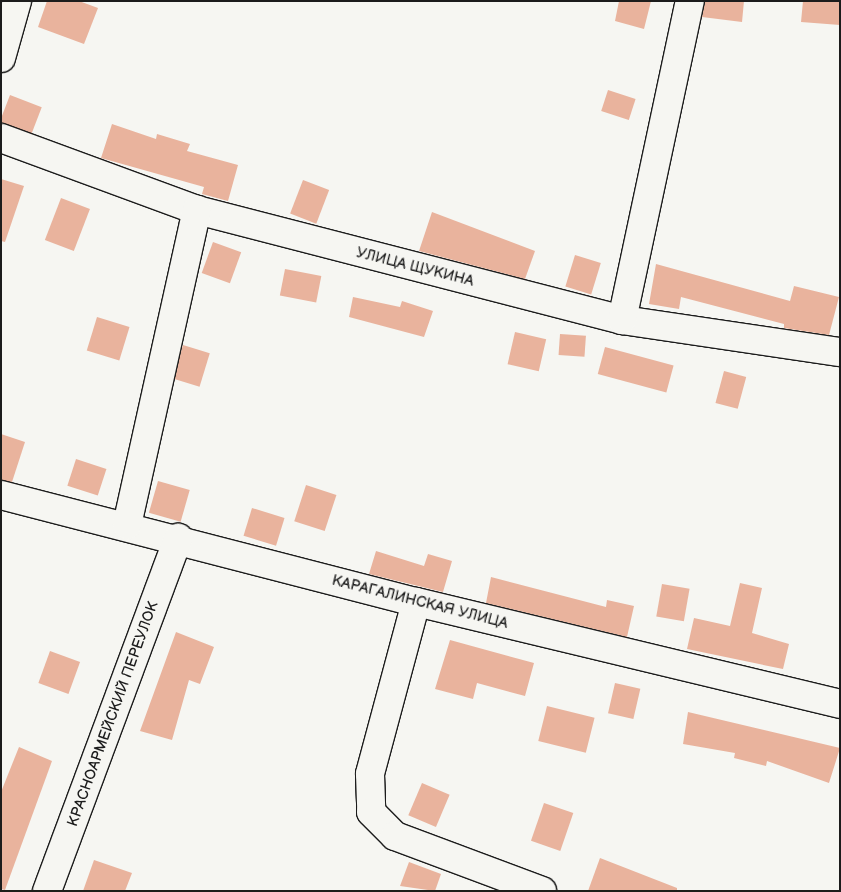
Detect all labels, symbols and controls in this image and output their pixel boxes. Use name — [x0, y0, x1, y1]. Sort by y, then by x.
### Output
street label: УЛИЦА ЩУКИНА — [354, 244, 476, 290]
street label: КАРАГАЛИНСКАЯ УЛИЦА — [330, 571, 510, 633]
street label: КРАСНОАРМЕЙСКИЙ ПЕРЕУЛОК — [64, 599, 162, 829]

